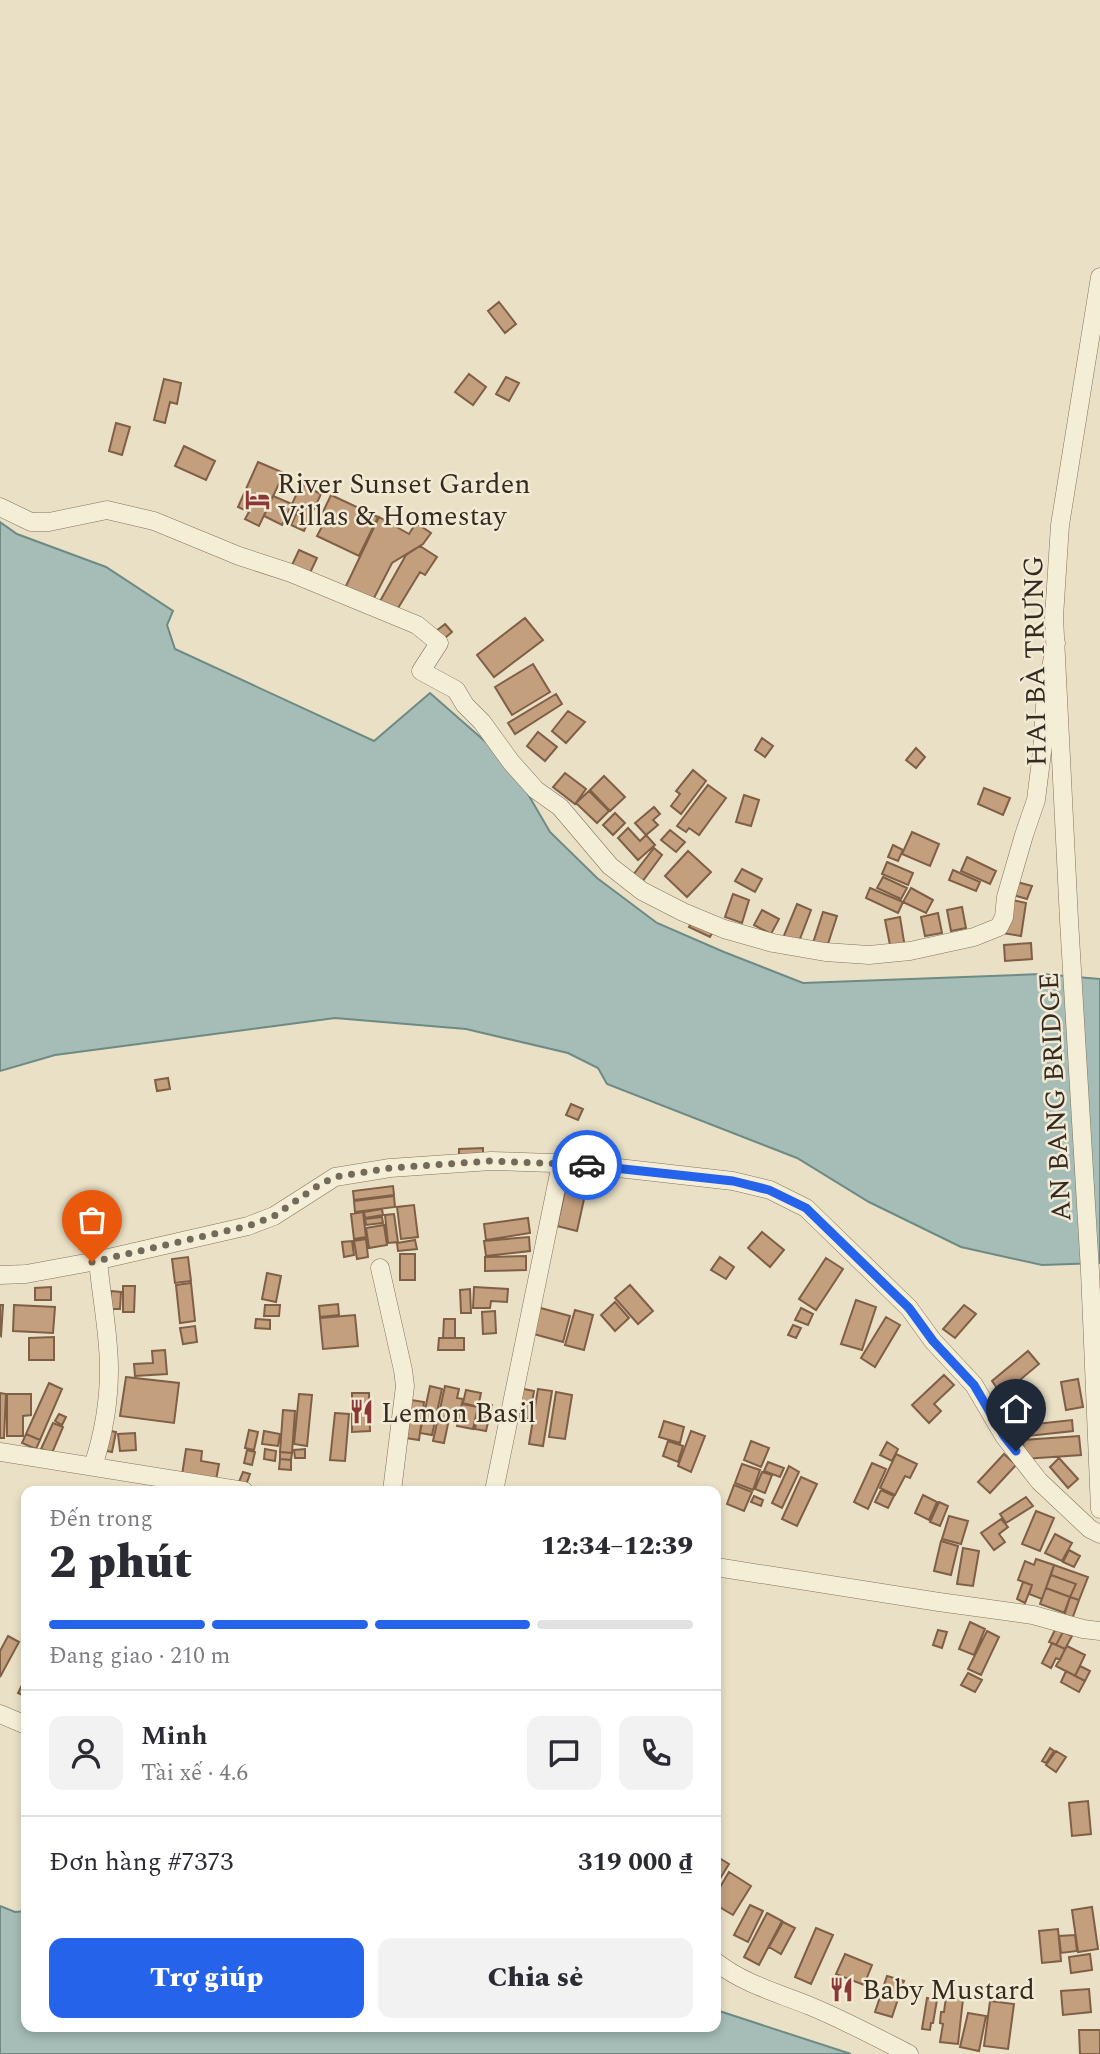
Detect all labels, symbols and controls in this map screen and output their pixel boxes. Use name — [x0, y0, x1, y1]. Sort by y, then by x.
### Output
place label: River Sunset Garden Villas & Homestay — [277, 463, 531, 538]
hotel icon: River Sunset Garden Villas & Homestay — [243, 485, 271, 513]
street label: HAI BÀ TRƯNG — [1012, 555, 1059, 767]
street label: AN BANG BRIDGE — [1027, 971, 1084, 1223]
courier — [552, 1130, 622, 1200]
icon: car — [568, 1146, 606, 1184]
pin — [62, 1190, 122, 1262]
icon: bag — [73, 1201, 111, 1239]
pin — [986, 1379, 1046, 1451]
icon: home — [997, 1390, 1035, 1428]
place label: Lemon Basil — [381, 1392, 536, 1435]
restaurant icon: Lemon Basil — [347, 1398, 375, 1426]
text: Đến trong — [49, 1502, 153, 1537]
text: 12:34–12:39 — [541, 1526, 693, 1566]
text: 2 phút — [49, 1528, 192, 1598]
text: Đang giao · 210 m — [49, 1639, 230, 1674]
button: person — [49, 1716, 123, 1790]
text: Minh — [141, 1716, 208, 1756]
button: chat — [527, 1716, 601, 1790]
button: phone — [619, 1716, 693, 1790]
text: Tài xế · 4.6 — [141, 1756, 248, 1791]
text: Đơn hàng #7373 — [49, 1842, 233, 1882]
text: 319 000 ₫ — [578, 1842, 693, 1882]
button: Trợ giúp — [49, 1938, 364, 2018]
button: Chia sẻ — [378, 1938, 693, 2018]
place label: Baby Mustard — [862, 1969, 1035, 2012]
restaurant icon: Baby Mustard — [828, 1975, 856, 2003]

